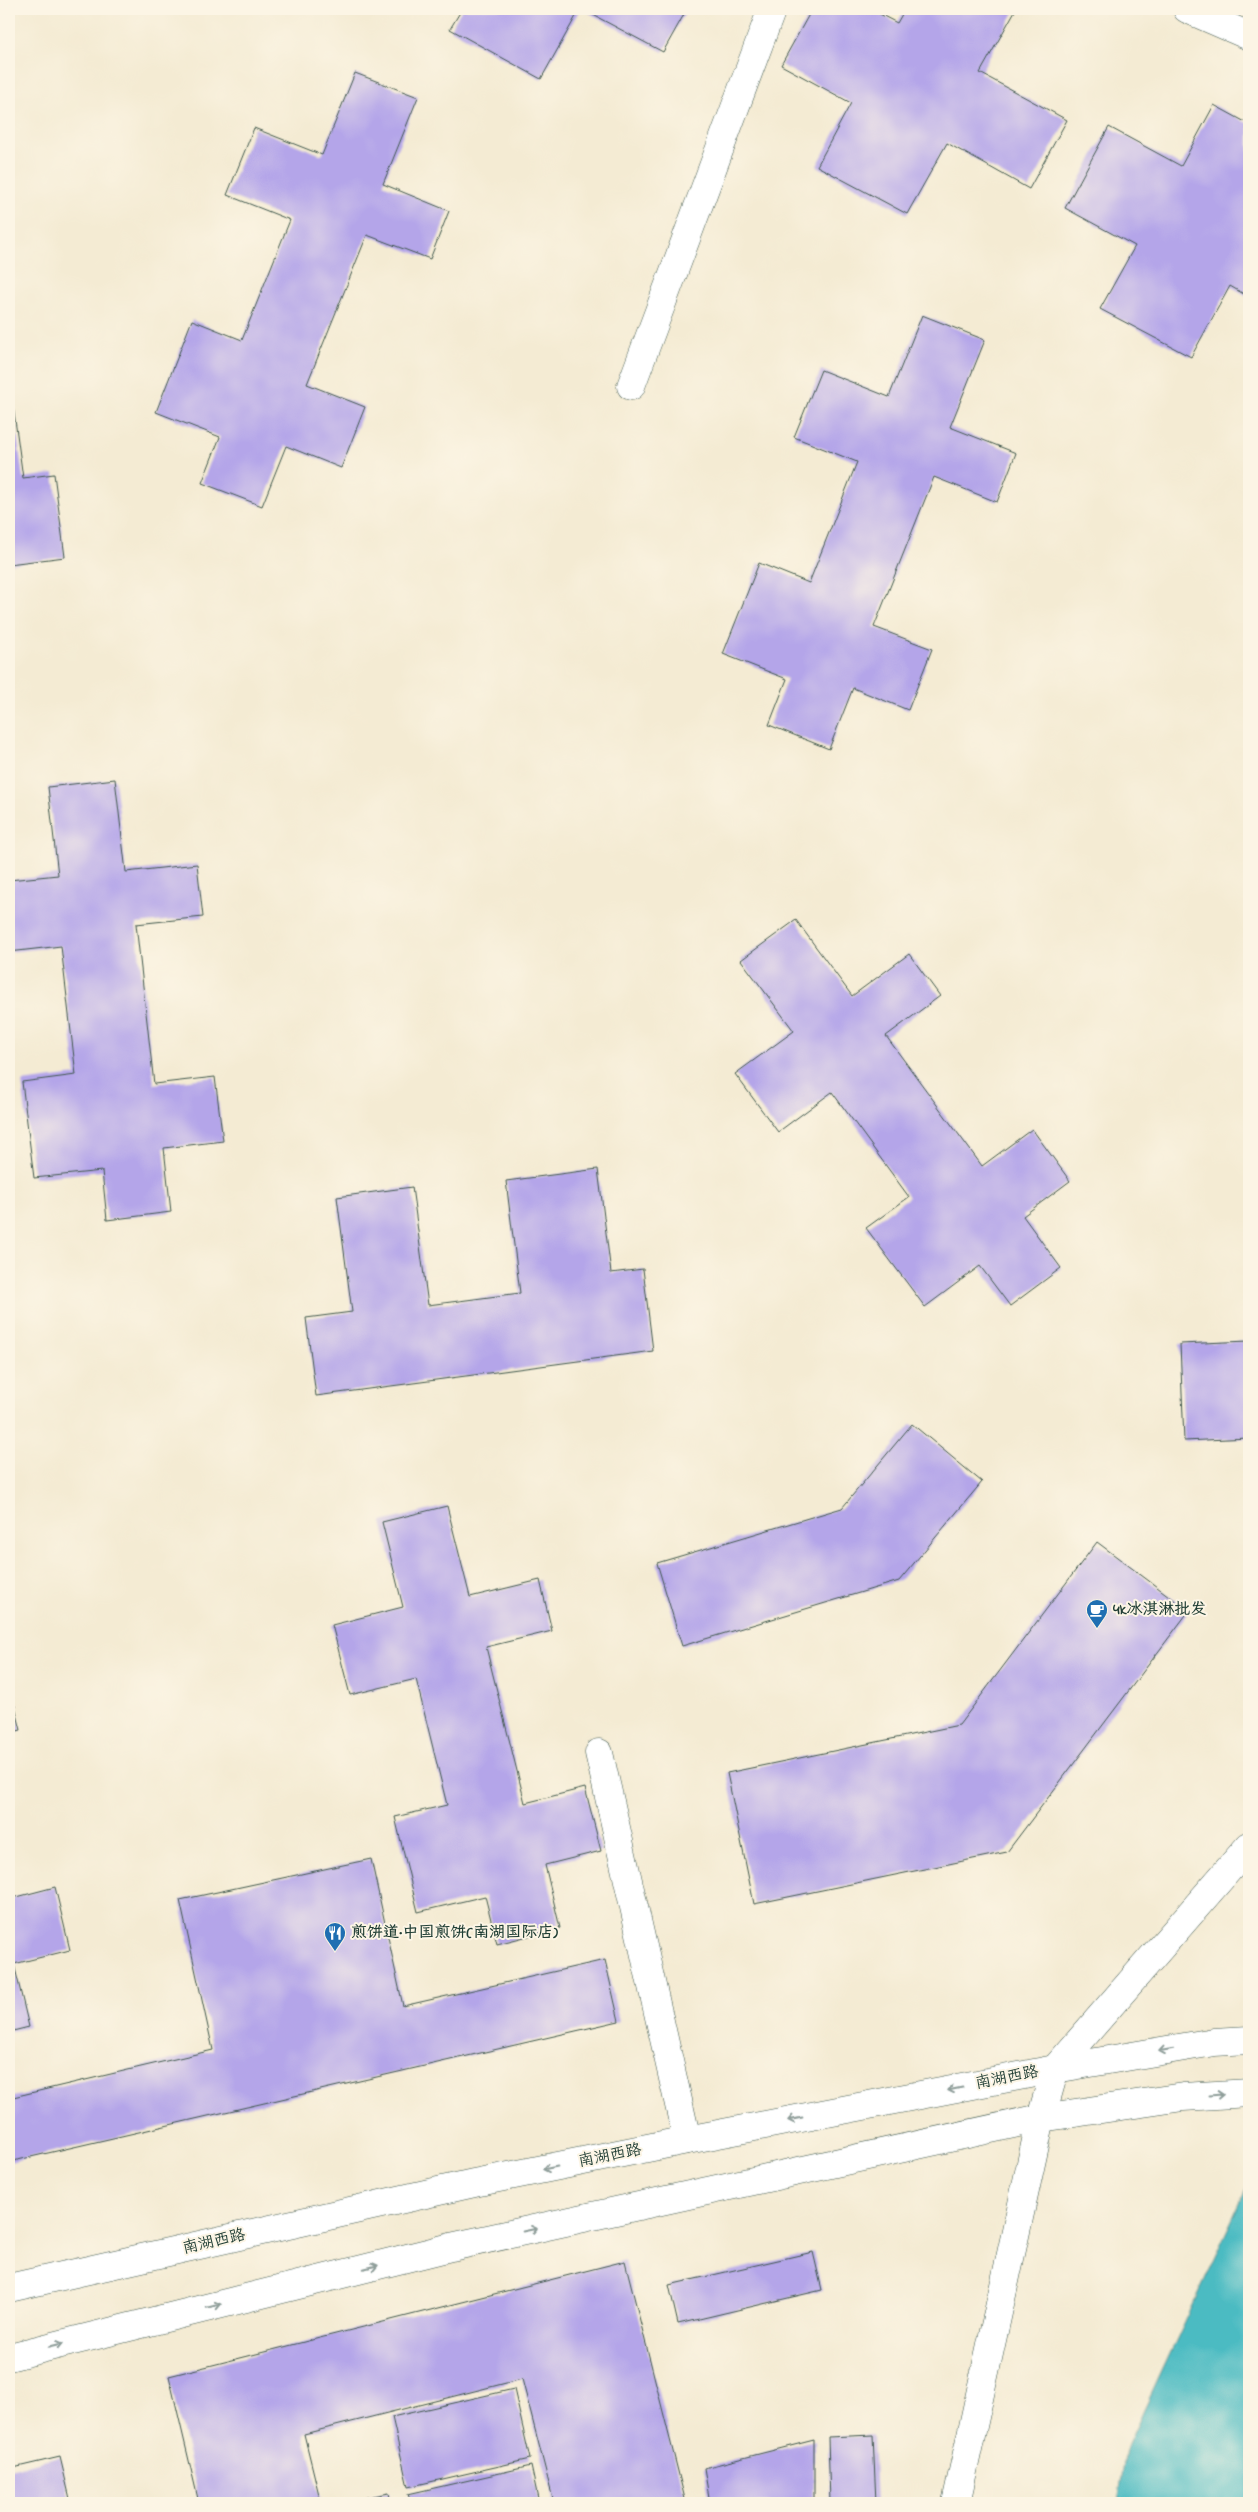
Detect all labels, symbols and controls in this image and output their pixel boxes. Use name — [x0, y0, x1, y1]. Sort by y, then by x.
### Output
cafe icon: 4k冰淇淋批发 — [1085, 1598, 1109, 1629]
place label: 4k冰淇淋批发 — [1112, 1598, 1207, 1622]
restaurant icon: 煎饼道·中国煎饼(南湖国际店) — [323, 1921, 347, 1952]
place label: 煎饼道·中国煎饼(南湖国际店) — [351, 1921, 558, 1945]
one-way arrow — [1159, 2046, 1175, 2056]
street label: 南湖西路 — [973, 2060, 1041, 2096]
one-way arrow — [947, 2084, 963, 2094]
one-way arrow — [1208, 2091, 1224, 2100]
one-way arrow — [788, 2115, 804, 2125]
street label: 南湖西路 — [576, 2138, 644, 2174]
one-way arrow — [542, 2164, 558, 2173]
street label: 南湖西路 — [180, 2223, 248, 2261]
one-way arrow — [521, 2225, 537, 2234]
one-way arrow — [363, 2262, 379, 2271]
one-way arrow — [205, 2301, 221, 2310]
one-way arrow — [48, 2340, 64, 2349]

